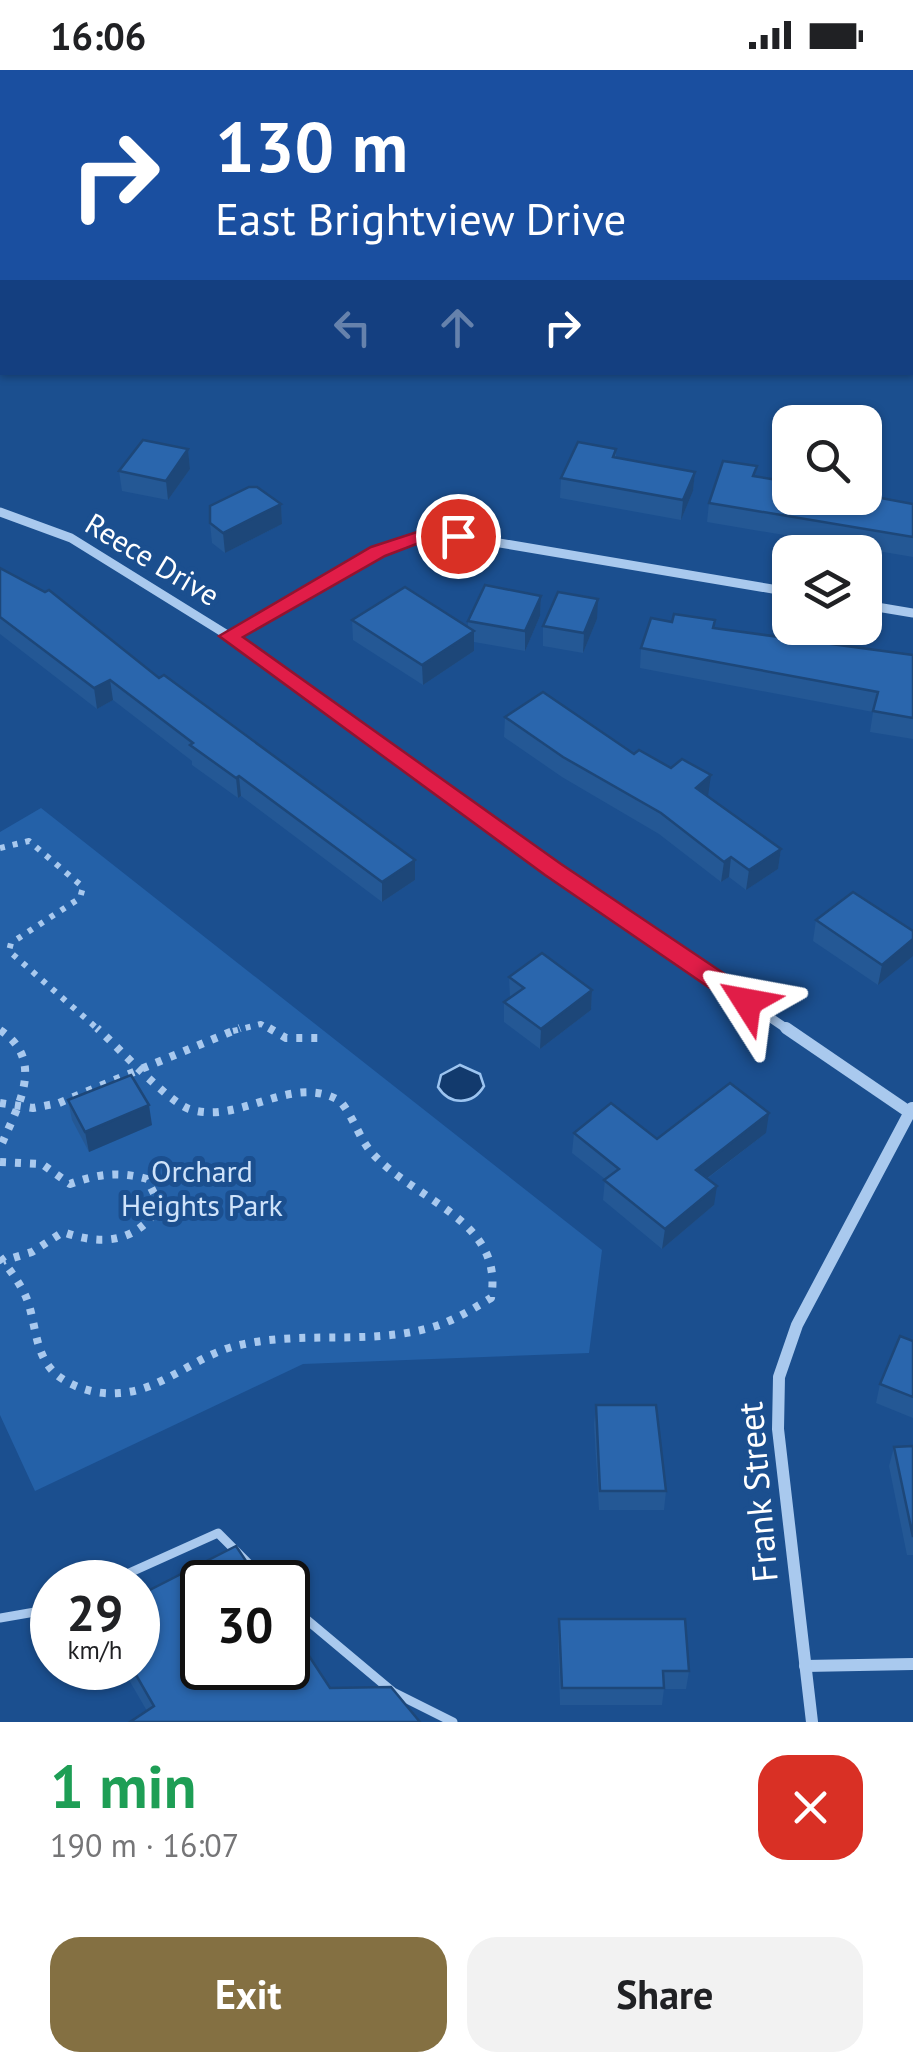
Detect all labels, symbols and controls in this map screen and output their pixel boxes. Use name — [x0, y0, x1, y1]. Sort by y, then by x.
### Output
text: 16:06 — [50, 11, 146, 60]
text: 130 m — [215, 101, 408, 191]
icon: right — [50, 110, 180, 240]
text: East Brightview Drive — [215, 189, 626, 247]
icon: left — [325, 300, 380, 355]
icon: ahead — [430, 300, 485, 355]
icon: right — [535, 300, 590, 355]
map controls — [772, 405, 882, 645]
button: search — [772, 405, 882, 515]
pin — [416, 494, 501, 579]
street label: Reece Drive — [79, 503, 227, 614]
icon: arrive — [431, 509, 486, 564]
button: layers — [772, 535, 882, 645]
position arrow — [695, 950, 799, 1054]
park label: Orchard Heights Park — [121, 1151, 284, 1224]
street label: Frank Street — [726, 1400, 788, 1584]
speed limit sign: 30 — [180, 1560, 310, 1690]
text: 29 — [67, 1580, 123, 1645]
text: km/h — [68, 1634, 122, 1666]
text: 1 min — [50, 1747, 196, 1825]
button: close — [758, 1755, 863, 1860]
text: 190 m · 16:07 — [50, 1824, 239, 1866]
button: Exit — [50, 1937, 447, 2052]
button: Share — [467, 1937, 863, 2052]

